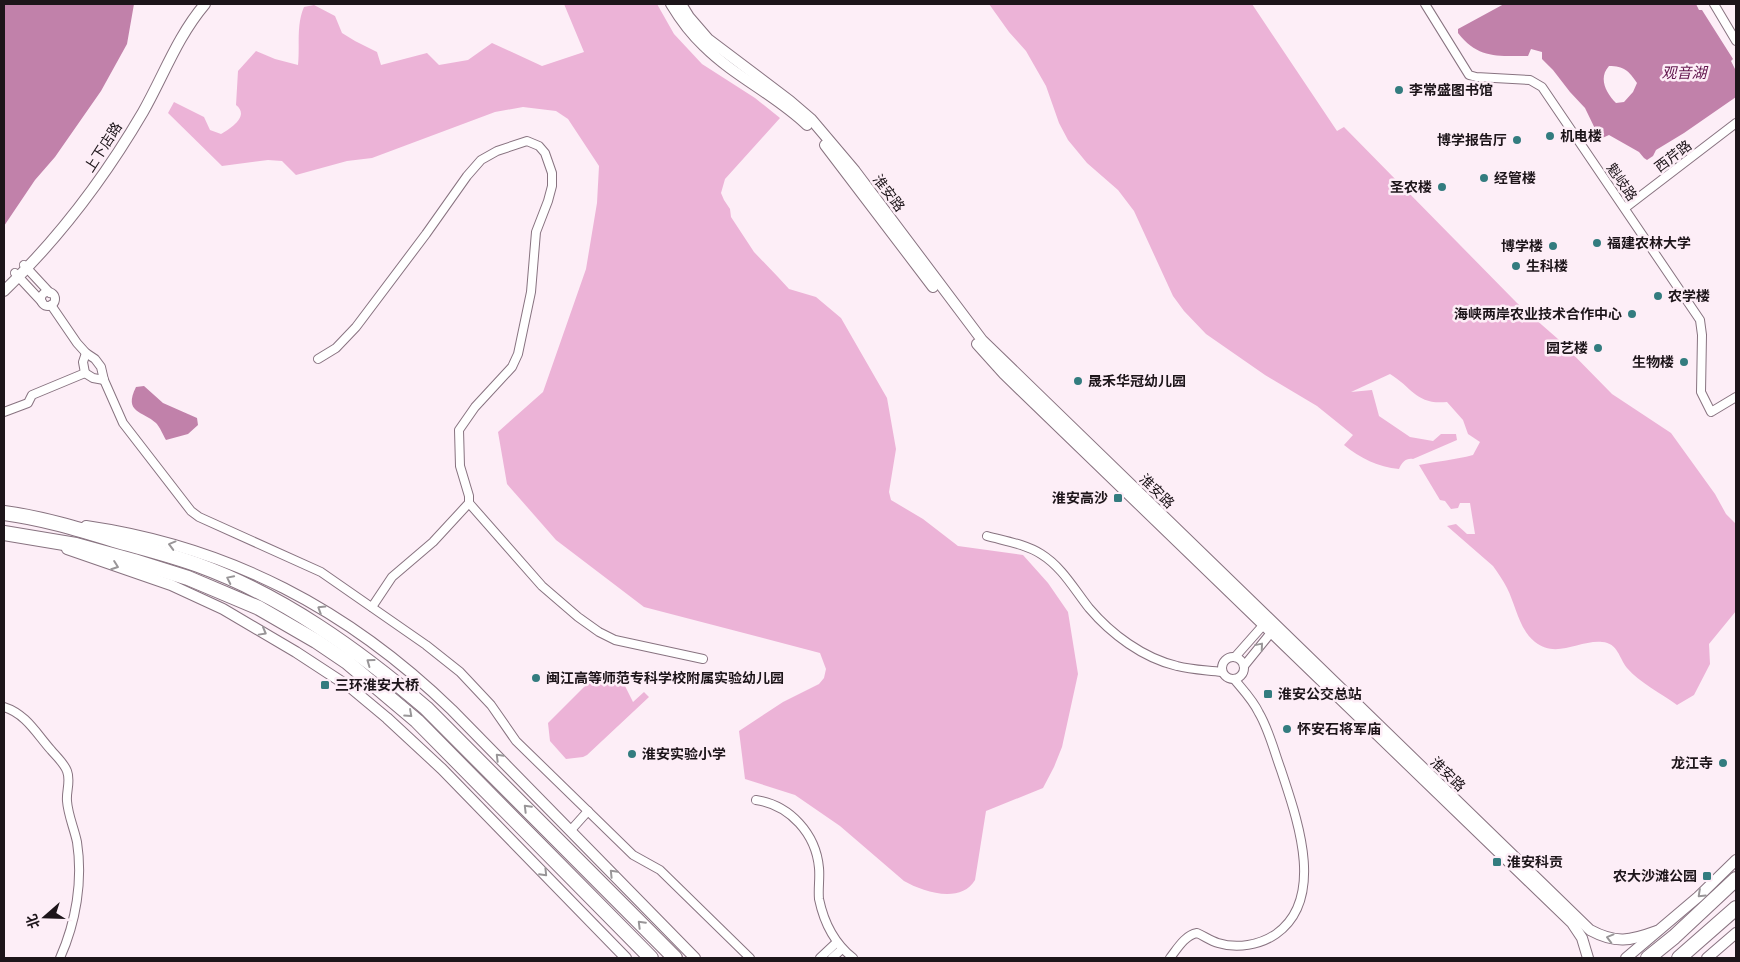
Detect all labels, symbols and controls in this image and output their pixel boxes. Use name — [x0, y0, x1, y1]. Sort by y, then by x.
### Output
water label: 观音湖 — [1661, 63, 1708, 83]
place label: 李常盛图书馆 — [1409, 81, 1493, 99]
marker: 李常盛图书馆 — [1393, 84, 1405, 96]
street label: 上下店路 — [80, 119, 126, 175]
place label: 机电楼 — [1560, 127, 1602, 145]
marker: 机电楼 — [1544, 130, 1556, 142]
place label: 博学报告厅 — [1437, 131, 1507, 149]
marker: 博学报告厅 — [1511, 134, 1523, 146]
street label: 西芹路 — [1651, 136, 1695, 176]
street label: 魁岐路 — [1603, 160, 1641, 204]
place label: 经管楼 — [1494, 169, 1536, 187]
street label: 淮安路 — [869, 171, 909, 215]
marker: 经管楼 — [1478, 172, 1490, 184]
place label: 圣农楼 — [1390, 178, 1432, 196]
marker: 圣农楼 — [1436, 181, 1448, 193]
place label: 福建农林大学 — [1607, 234, 1691, 252]
place label: 博学楼 — [1501, 237, 1543, 255]
marker: 福建农林大学 — [1591, 237, 1603, 249]
marker: 博学楼 — [1547, 240, 1559, 252]
place label: 生科楼 — [1526, 257, 1568, 275]
marker: 生科楼 — [1510, 260, 1522, 272]
place label: 农学楼 — [1668, 287, 1710, 305]
marker: 农学楼 — [1652, 290, 1664, 302]
place label: 海峡两岸农业技术合作中心 — [1454, 305, 1622, 323]
marker: 海峡两岸农业技术合作中心 — [1626, 308, 1638, 320]
place label: 园艺楼 — [1546, 339, 1588, 357]
marker: 园艺楼 — [1592, 342, 1604, 354]
place label: 生物楼 — [1632, 353, 1674, 371]
marker: 生物楼 — [1678, 356, 1690, 368]
place label: 晟禾华冠幼儿园 — [1088, 372, 1186, 390]
marker: 晟禾华冠幼儿园 — [1072, 375, 1084, 387]
street label: 淮安路 — [1136, 470, 1178, 512]
place label: 淮安高沙 — [1052, 489, 1108, 507]
marker: 淮安高沙 — [1112, 492, 1124, 504]
one-way arrow — [168, 541, 176, 551]
one-way arrow — [110, 560, 119, 570]
one-way arrow — [227, 575, 236, 585]
one-way arrow — [317, 605, 326, 615]
one-way arrow — [257, 626, 266, 636]
one-way arrow — [1255, 643, 1264, 652]
one-way arrow — [366, 659, 375, 668]
place label: 闽江高等师范专科学校附属实验幼儿园 — [546, 669, 784, 687]
marker: 闽江高等师范专科学校附属实验幼儿园 — [530, 672, 542, 684]
place label: 三环淮安大桥 — [335, 676, 419, 694]
marker: 三环淮安大桥 — [319, 679, 331, 691]
place label: 淮安公交总站 — [1278, 685, 1362, 703]
marker: 淮安公交总站 — [1262, 688, 1274, 700]
one-way arrow — [403, 708, 412, 717]
place label: 怀安石将军庙 — [1297, 720, 1381, 738]
marker: 怀安石将军庙 — [1281, 723, 1293, 735]
place label: 淮安实验小学 — [642, 745, 726, 763]
marker: 淮安实验小学 — [626, 748, 638, 760]
street label: 淮安路 — [1427, 753, 1469, 795]
one-way arrow — [495, 754, 504, 763]
place label: 龙江寺 — [1671, 754, 1713, 772]
marker: 龙江寺 — [1717, 757, 1729, 769]
one-way arrow — [524, 805, 533, 814]
place label: 淮安科贡 — [1507, 853, 1563, 871]
marker: 淮安科贡 — [1491, 856, 1503, 868]
place label: 农大沙滩公园 — [1613, 867, 1697, 885]
one-way arrow — [538, 868, 547, 877]
one-way arrow — [610, 869, 619, 878]
marker: 农大沙滩公园 — [1701, 870, 1713, 882]
one-way arrow — [1698, 888, 1707, 897]
north arrow — [20, 892, 70, 942]
text: 北 — [22, 912, 44, 931]
one-way arrow — [638, 920, 647, 929]
one-way arrow — [1606, 933, 1615, 944]

